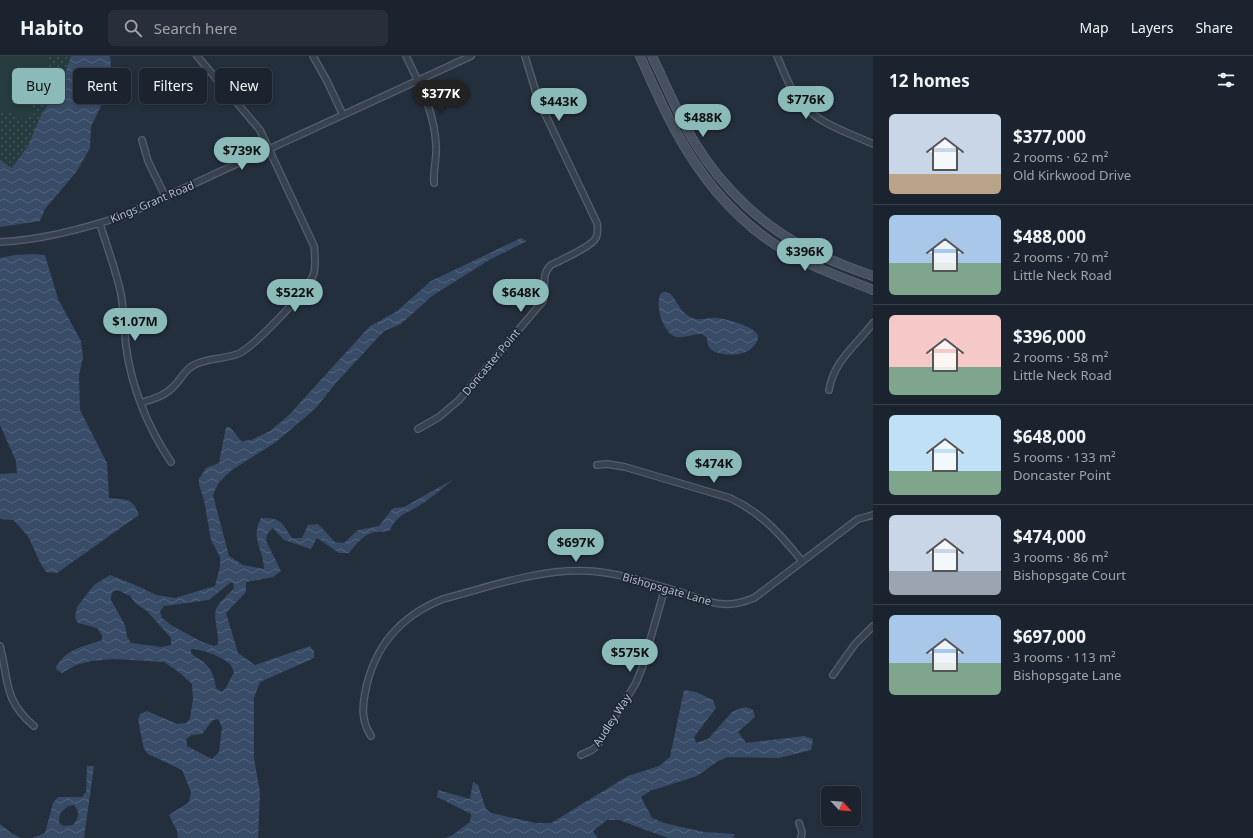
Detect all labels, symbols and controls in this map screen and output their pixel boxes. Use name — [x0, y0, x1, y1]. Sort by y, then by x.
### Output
search box — [108, 10, 388, 46]
text: Habito — [20, 15, 84, 41]
icon: search — [122, 17, 144, 39]
text: Search here — [154, 18, 237, 38]
text: Map — [1080, 18, 1109, 37]
text: Layers — [1131, 18, 1173, 37]
text: Share — [1195, 18, 1233, 37]
chip: Buy — [12, 68, 65, 104]
chip: Rent — [73, 68, 131, 104]
chip: Filters — [139, 68, 207, 104]
chip: New — [215, 68, 272, 104]
text: 12 homes — [889, 69, 970, 92]
icon: filters — [1215, 69, 1237, 91]
pin: $377K — [413, 80, 469, 114]
text: $377K — [422, 84, 460, 102]
pin: $776K — [778, 86, 834, 120]
pin: $443K — [531, 88, 587, 122]
text: $776K — [787, 90, 825, 108]
text: $443K — [540, 92, 578, 110]
pin: $488K — [675, 104, 731, 138]
text: $488K — [684, 108, 722, 126]
text: $377,000 — [1013, 125, 1086, 148]
icon: home — [921, 130, 969, 178]
pin: $739K — [214, 137, 270, 171]
text: $739K — [223, 141, 261, 159]
text: 2 rooms · 62 m² — [1013, 148, 1108, 166]
text: Old Kirkwood Drive — [1013, 166, 1131, 184]
street label: Kings Grant Road — [107, 177, 196, 226]
text: $488,000 — [1013, 225, 1086, 248]
icon: home — [921, 231, 969, 279]
pin: $396K — [777, 238, 833, 272]
text: $396K — [786, 242, 824, 260]
text: 2 rooms · 70 m² — [1013, 248, 1108, 266]
text: Little Neck Road — [1013, 266, 1112, 284]
pin: $522K — [267, 279, 323, 313]
pin: $648K — [493, 279, 549, 313]
text: $522K — [276, 283, 314, 301]
text: $648K — [502, 283, 540, 301]
pin: $1.07M — [102, 308, 168, 342]
text: $1.07M — [112, 312, 158, 330]
street label: Doncaster Point — [458, 325, 523, 398]
text: $396,000 — [1013, 325, 1086, 348]
icon: home — [921, 331, 969, 379]
text: 2 rooms · 58 m² — [1013, 348, 1108, 366]
text: Little Neck Road — [1013, 366, 1112, 384]
text: $648,000 — [1013, 425, 1086, 448]
icon: home — [921, 431, 969, 479]
text: 5 rooms · 133 m² — [1013, 448, 1116, 466]
pin: $474K — [686, 450, 742, 484]
text: $474K — [695, 454, 733, 472]
text: Doncaster Point — [1013, 466, 1111, 484]
text: $474,000 — [1013, 525, 1086, 548]
pin: $697K — [548, 529, 604, 563]
icon: home — [921, 531, 969, 579]
text: $697K — [557, 533, 595, 551]
text: 3 rooms · 86 m² — [1013, 548, 1108, 566]
text: Bishopsgate Court — [1013, 566, 1126, 584]
street label: Bishopsgate Lane — [621, 569, 713, 608]
text: $697,000 — [1013, 625, 1086, 648]
icon: home — [921, 631, 969, 679]
pin: $575K — [602, 639, 658, 673]
text: $575K — [611, 643, 649, 661]
text: 3 rooms · 113 m² — [1013, 648, 1116, 666]
text: Bishopsgate Lane — [1013, 666, 1121, 684]
street label: Audley Way — [589, 690, 634, 749]
north arrow — [821, 786, 861, 826]
map controls — [821, 786, 861, 826]

